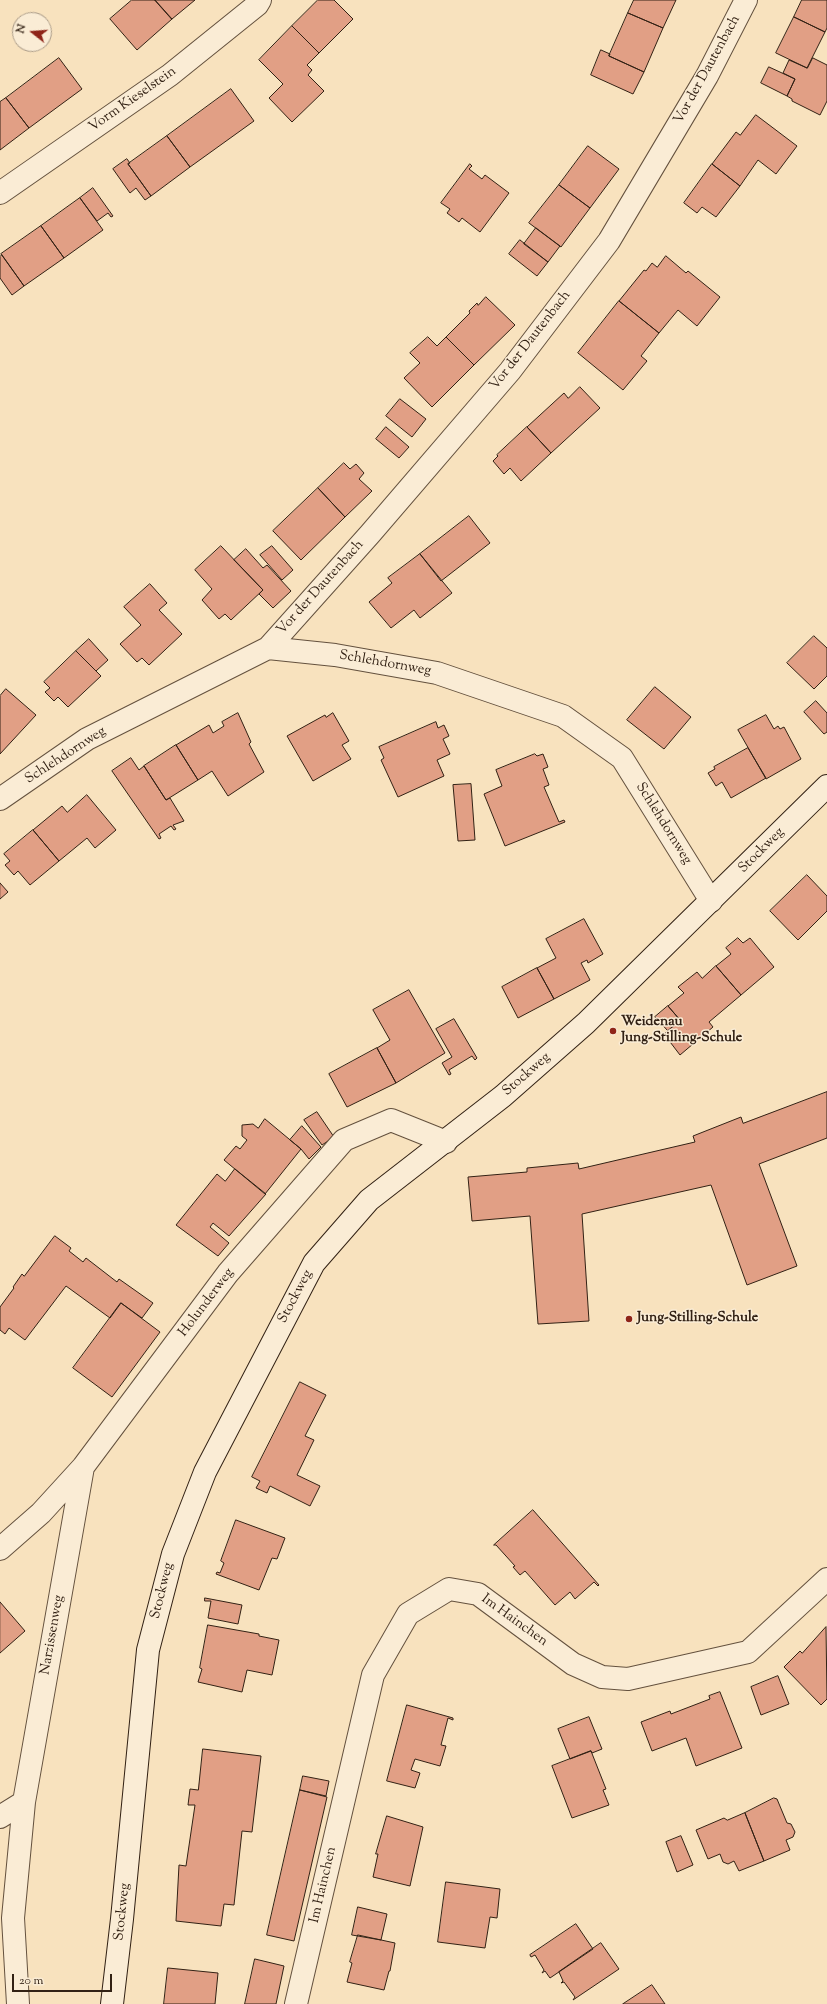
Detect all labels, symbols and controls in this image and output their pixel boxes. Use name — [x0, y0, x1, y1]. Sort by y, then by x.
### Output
north arrow — [12, 12, 52, 52]
street label: Vor der Dautenbach — [671, 13, 745, 127]
text: N — [13, 22, 30, 35]
street label: Vorm Kieselstein — [86, 64, 180, 136]
street label: Vor der Dautenbach — [487, 288, 575, 394]
street label: Vor der Dautenbach — [274, 537, 368, 639]
street label: Schlehdornweg — [338, 648, 432, 680]
street label: Schlehdornweg — [22, 724, 110, 788]
street label: Schlehdornweg — [631, 780, 695, 868]
street label: Stockweg — [736, 825, 788, 877]
place label: Weidenau Jung-Stilling-Schule — [621, 1015, 742, 1048]
marker: Weidenau Jung-Stilling-Schule — [608, 1026, 618, 1036]
street label: Stockweg — [500, 1050, 554, 1100]
street label: Holunderweg — [176, 1265, 238, 1341]
street label: Stockweg — [275, 1268, 317, 1326]
place label: Jung-Stilling-Schule — [637, 1311, 758, 1327]
marker: Jung-Stilling-Schule — [624, 1314, 634, 1324]
street label: Stockweg — [148, 1561, 178, 1621]
street label: Im Hainchen — [478, 1591, 550, 1651]
street label: Narzissenweg — [38, 1594, 68, 1676]
street label: Im Hainchen — [307, 1845, 341, 1925]
street label: Stockweg — [112, 1882, 134, 1942]
scale bar — [14, 1966, 114, 1992]
text: 20 m — [19, 1972, 43, 1990]

